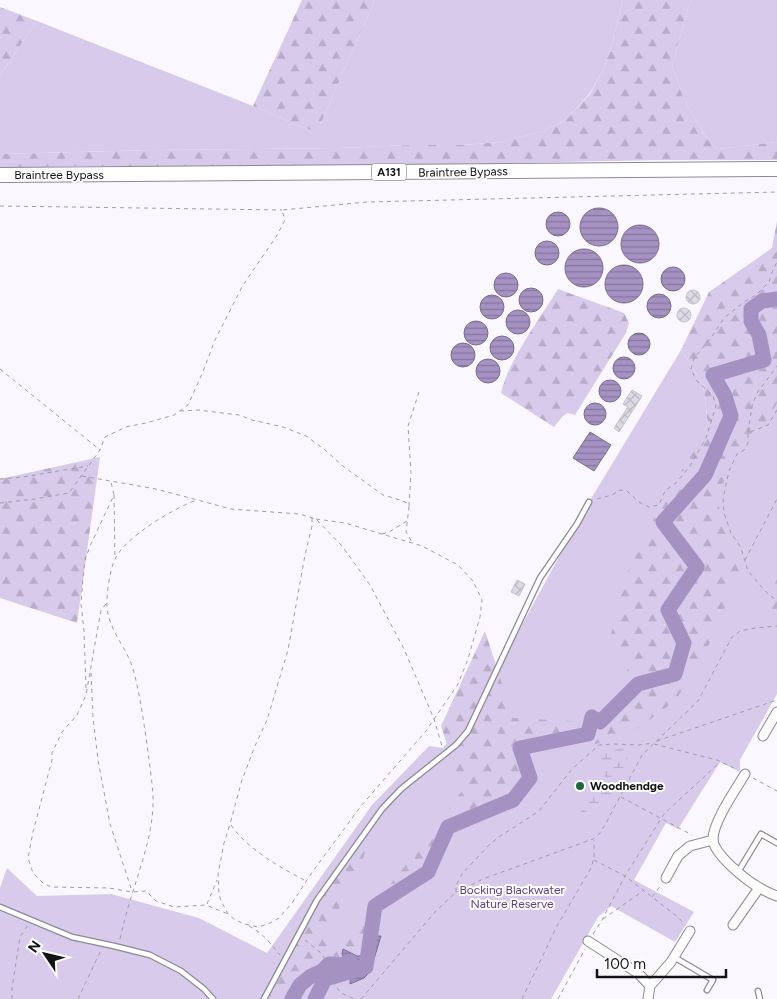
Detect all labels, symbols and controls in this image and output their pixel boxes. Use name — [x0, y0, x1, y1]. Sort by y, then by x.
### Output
road number: A131 — [372, 163, 406, 180]
street label: Braintree Bypass — [418, 164, 508, 180]
street label: Braintree Bypass — [14, 168, 104, 182]
place label: Woodhendge — [590, 779, 664, 793]
marker: Woodhendge — [574, 780, 586, 792]
park label: Bocking Blackwater Nature Reserve — [460, 883, 565, 911]
north arrow — [20, 929, 70, 979]
text: N — [25, 938, 45, 956]
scale bar — [597, 946, 726, 978]
text: 100 m — [604, 955, 646, 973]

